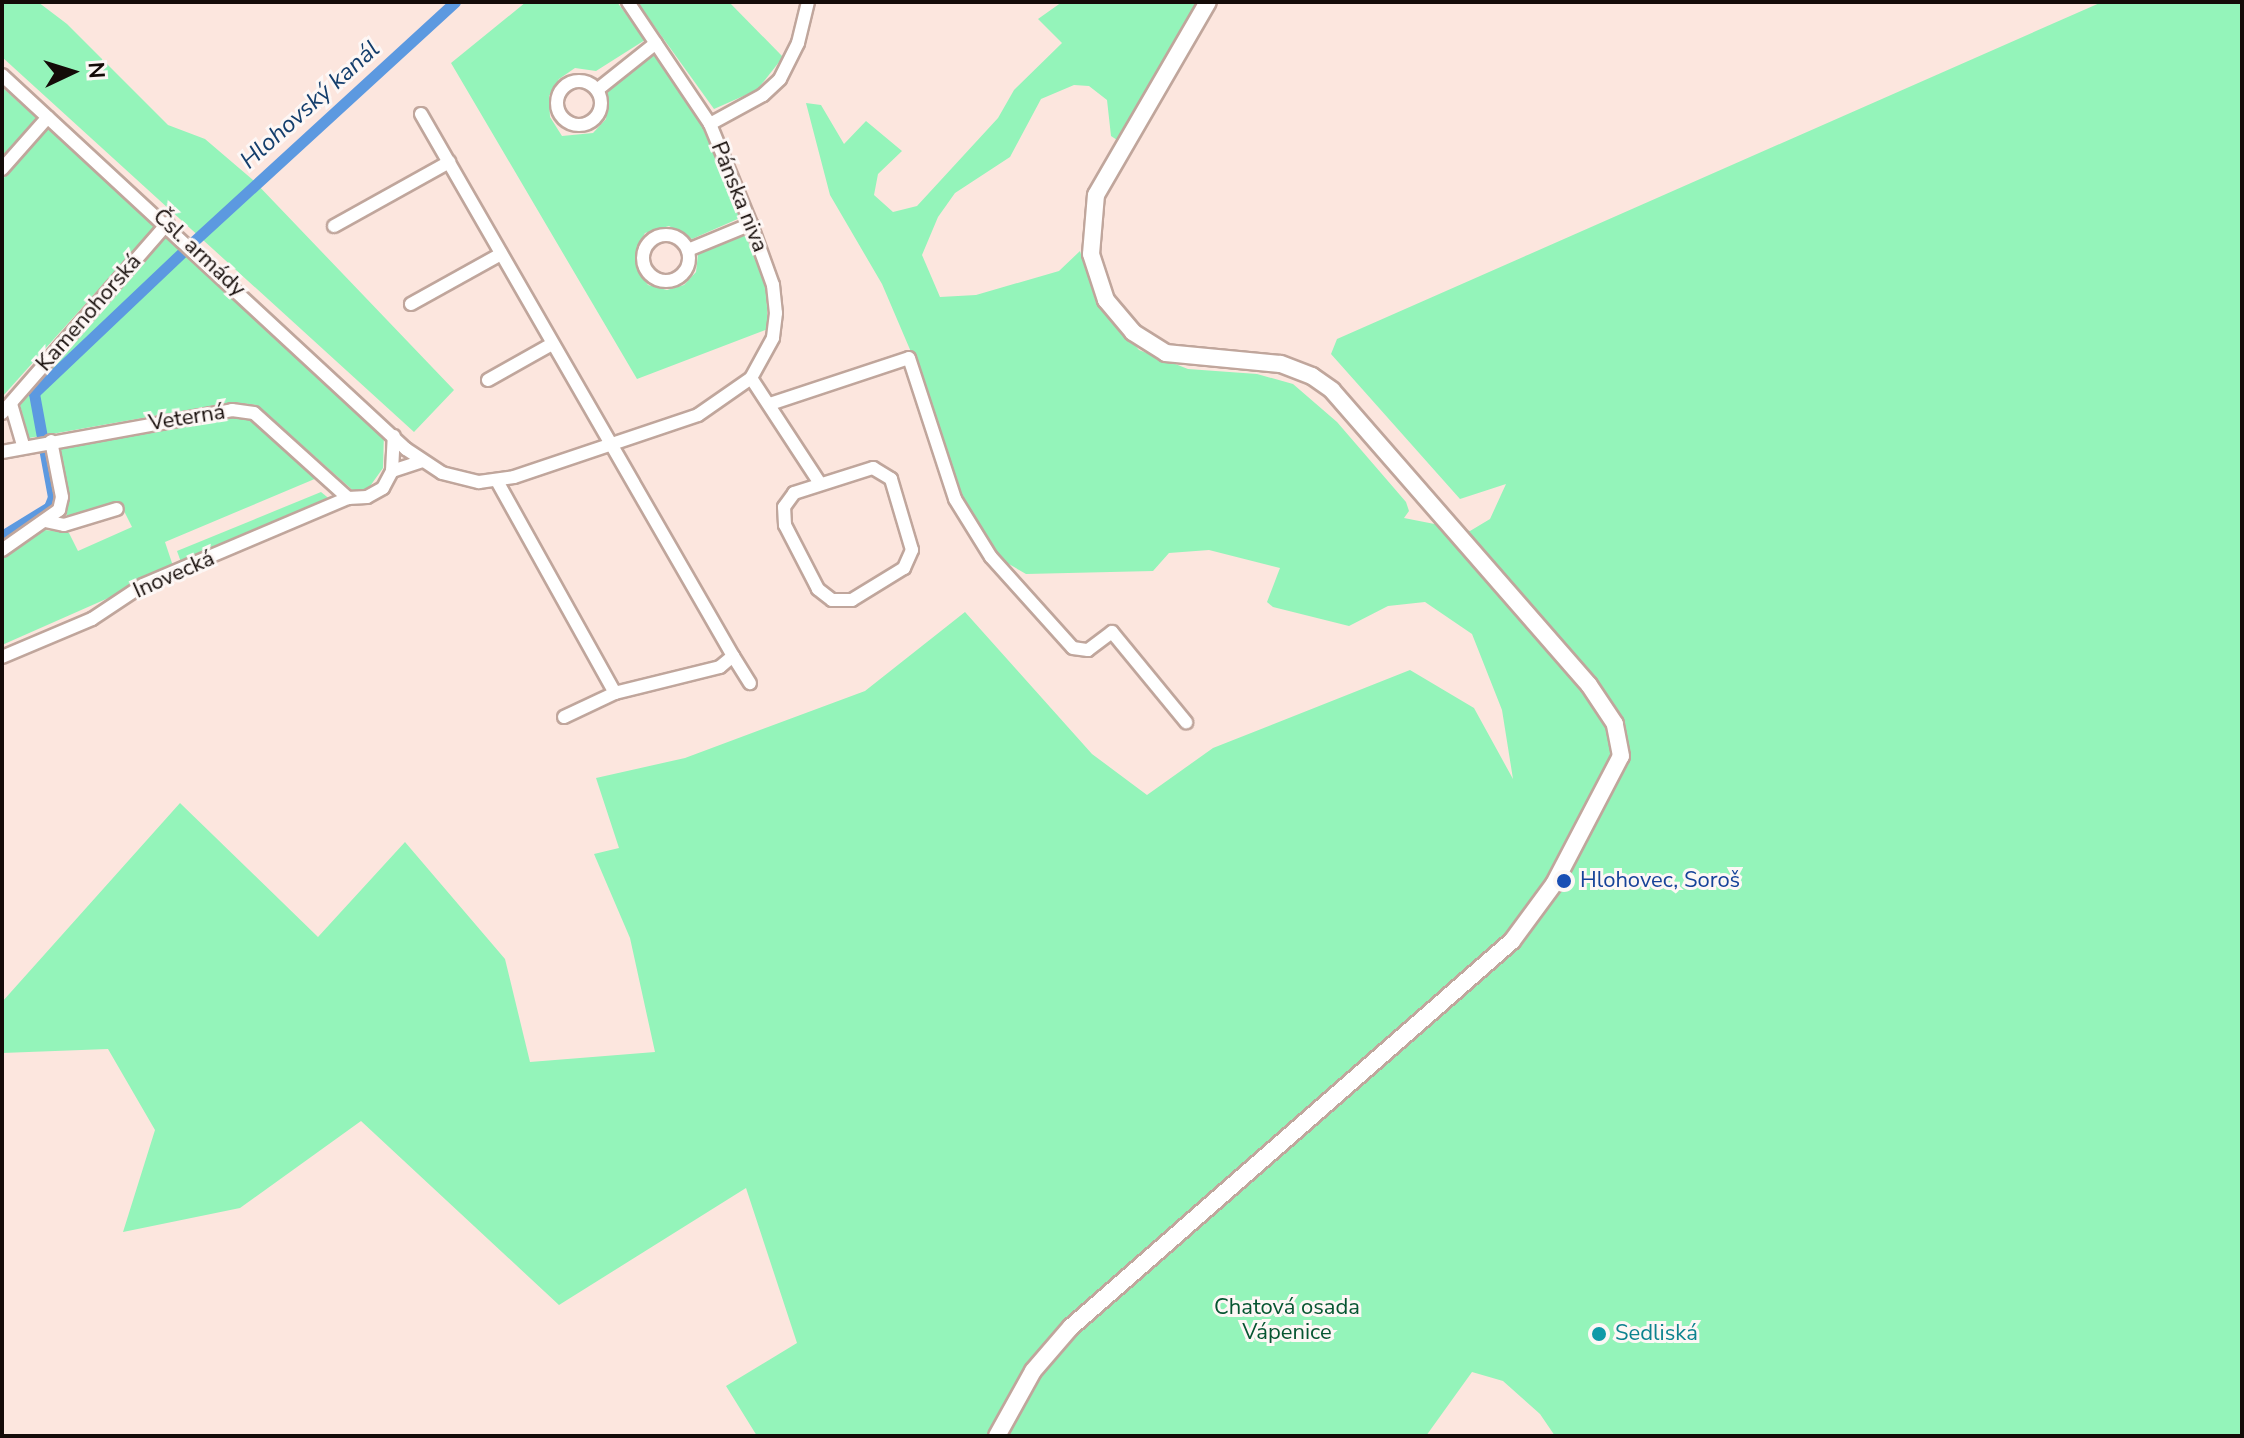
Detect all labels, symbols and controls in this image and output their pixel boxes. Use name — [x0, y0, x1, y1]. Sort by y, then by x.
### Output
north arrow — [32, 32, 112, 112]
water label: Hlohovský kanál — [235, 35, 385, 175]
text: N — [80, 61, 111, 80]
street label: Pánska niva — [705, 138, 773, 256]
street label: Čsl. armády — [147, 204, 251, 302]
street label: Kamenohorská — [31, 249, 147, 377]
street label: Veterná — [147, 399, 227, 437]
street label: Inovecká — [129, 545, 219, 605]
place label: Hlohovec, Soroš — [1580, 868, 1740, 894]
marker: Hlohovec, Soroš — [1555, 872, 1573, 890]
park label: Chatová osada Vápenice — [1214, 1294, 1360, 1346]
place label: Sedliská — [1615, 1321, 1698, 1347]
marker: Sedliská — [1590, 1325, 1608, 1343]

